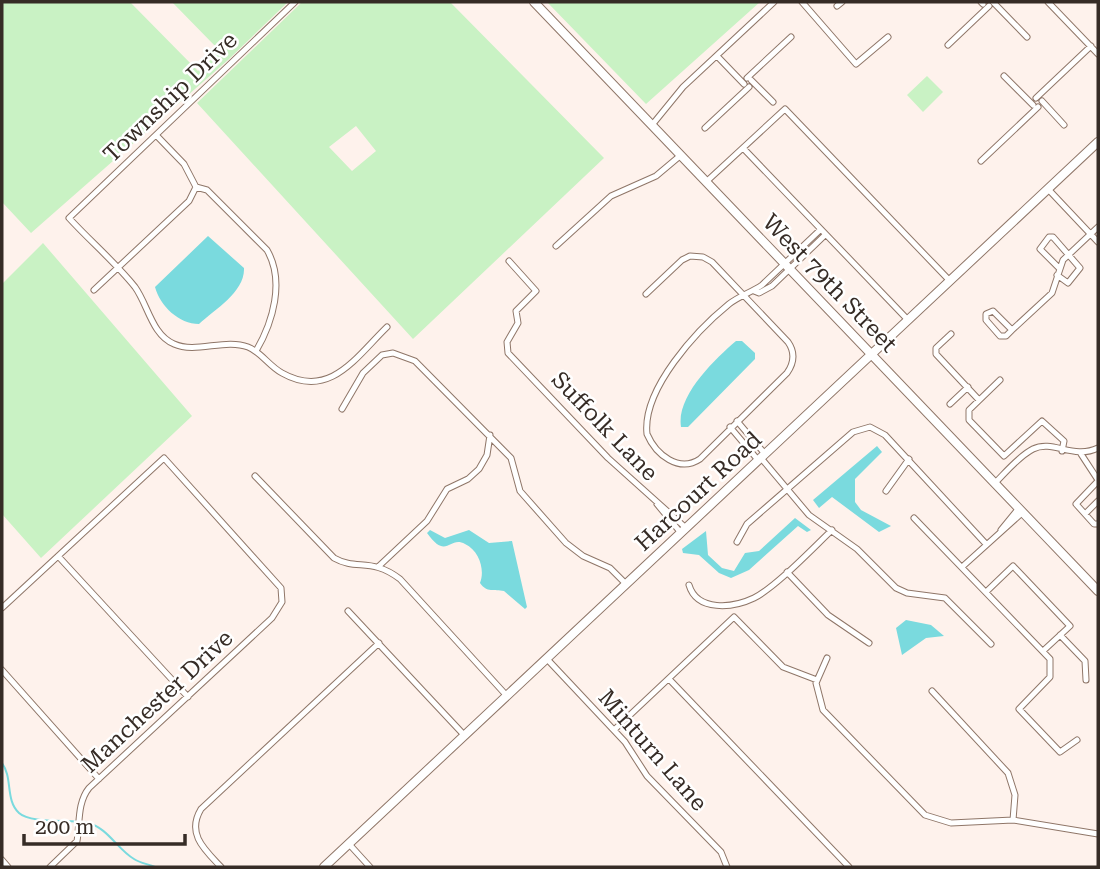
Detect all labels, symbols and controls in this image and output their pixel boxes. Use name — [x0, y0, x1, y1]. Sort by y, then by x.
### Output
street label: Township Drive — [98, 27, 243, 168]
street label: West 79th Street — [757, 209, 903, 358]
street label: Suffolk Lane — [546, 366, 663, 487]
street label: Harcourt Road — [630, 426, 767, 557]
street label: Manchester Drive — [76, 624, 238, 778]
street label: Minturn Lane — [593, 684, 713, 816]
scale bar — [24, 802, 186, 846]
text: 200 m — [35, 815, 95, 839]

